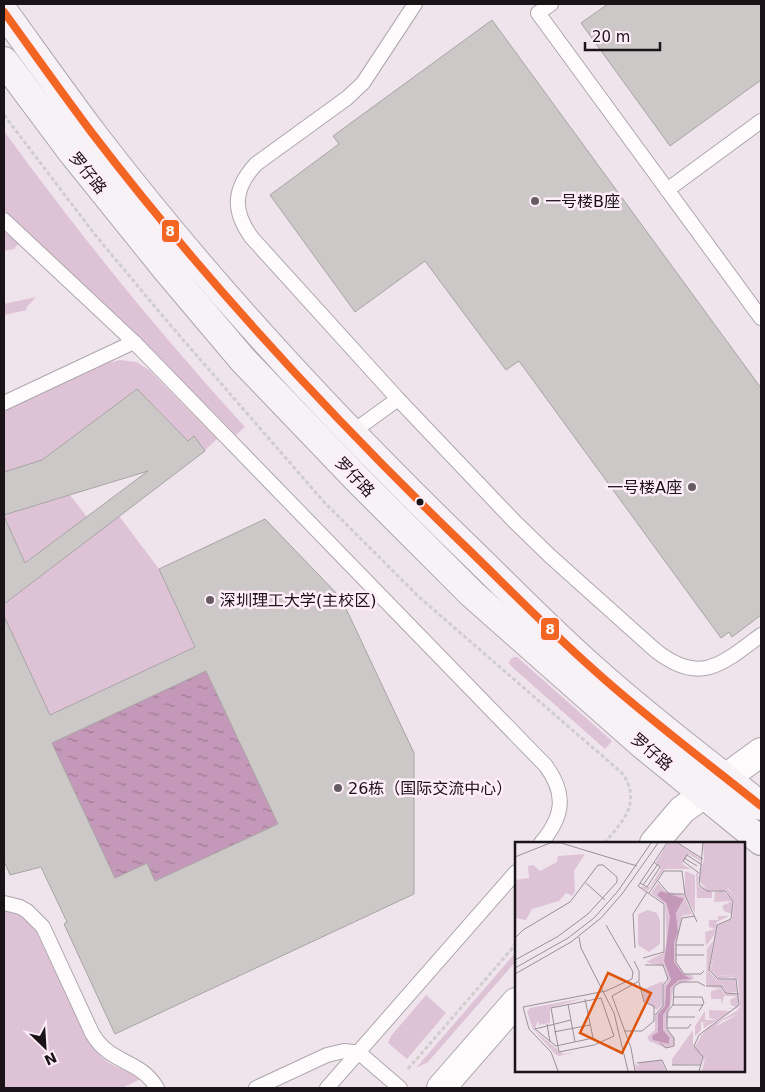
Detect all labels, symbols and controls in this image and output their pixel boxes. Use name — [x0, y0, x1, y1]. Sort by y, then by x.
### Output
scale bar — [585, 20, 660, 52]
text: 20 m — [592, 28, 630, 46]
street label: 罗仔路 — [66, 148, 110, 198]
place label: 一号楼B座 — [545, 192, 620, 211]
marker: 一号楼B座 — [529, 195, 541, 207]
line badge: 8 — [161, 219, 180, 243]
text: 8 — [165, 223, 175, 239]
street label: 罗仔路 — [331, 453, 379, 501]
place label: 一号楼A座 — [607, 478, 682, 497]
marker: 一号楼A座 — [686, 481, 698, 493]
unlabelled marker — [415, 497, 425, 507]
place label: 深圳理工大学(主校区) — [220, 591, 377, 610]
marker: 深圳理工大学(主校区) — [204, 594, 216, 606]
line badge: 8 — [540, 617, 560, 641]
text: 8 — [545, 621, 555, 637]
street label: 罗仔路 — [628, 729, 676, 775]
place label: 26栋（国际交流中心） — [348, 779, 512, 798]
marker: 26栋（国际交流中心） — [332, 782, 344, 794]
inset map — [515, 842, 745, 1072]
north arrow — [20, 1022, 70, 1072]
text: N — [42, 1049, 59, 1069]

